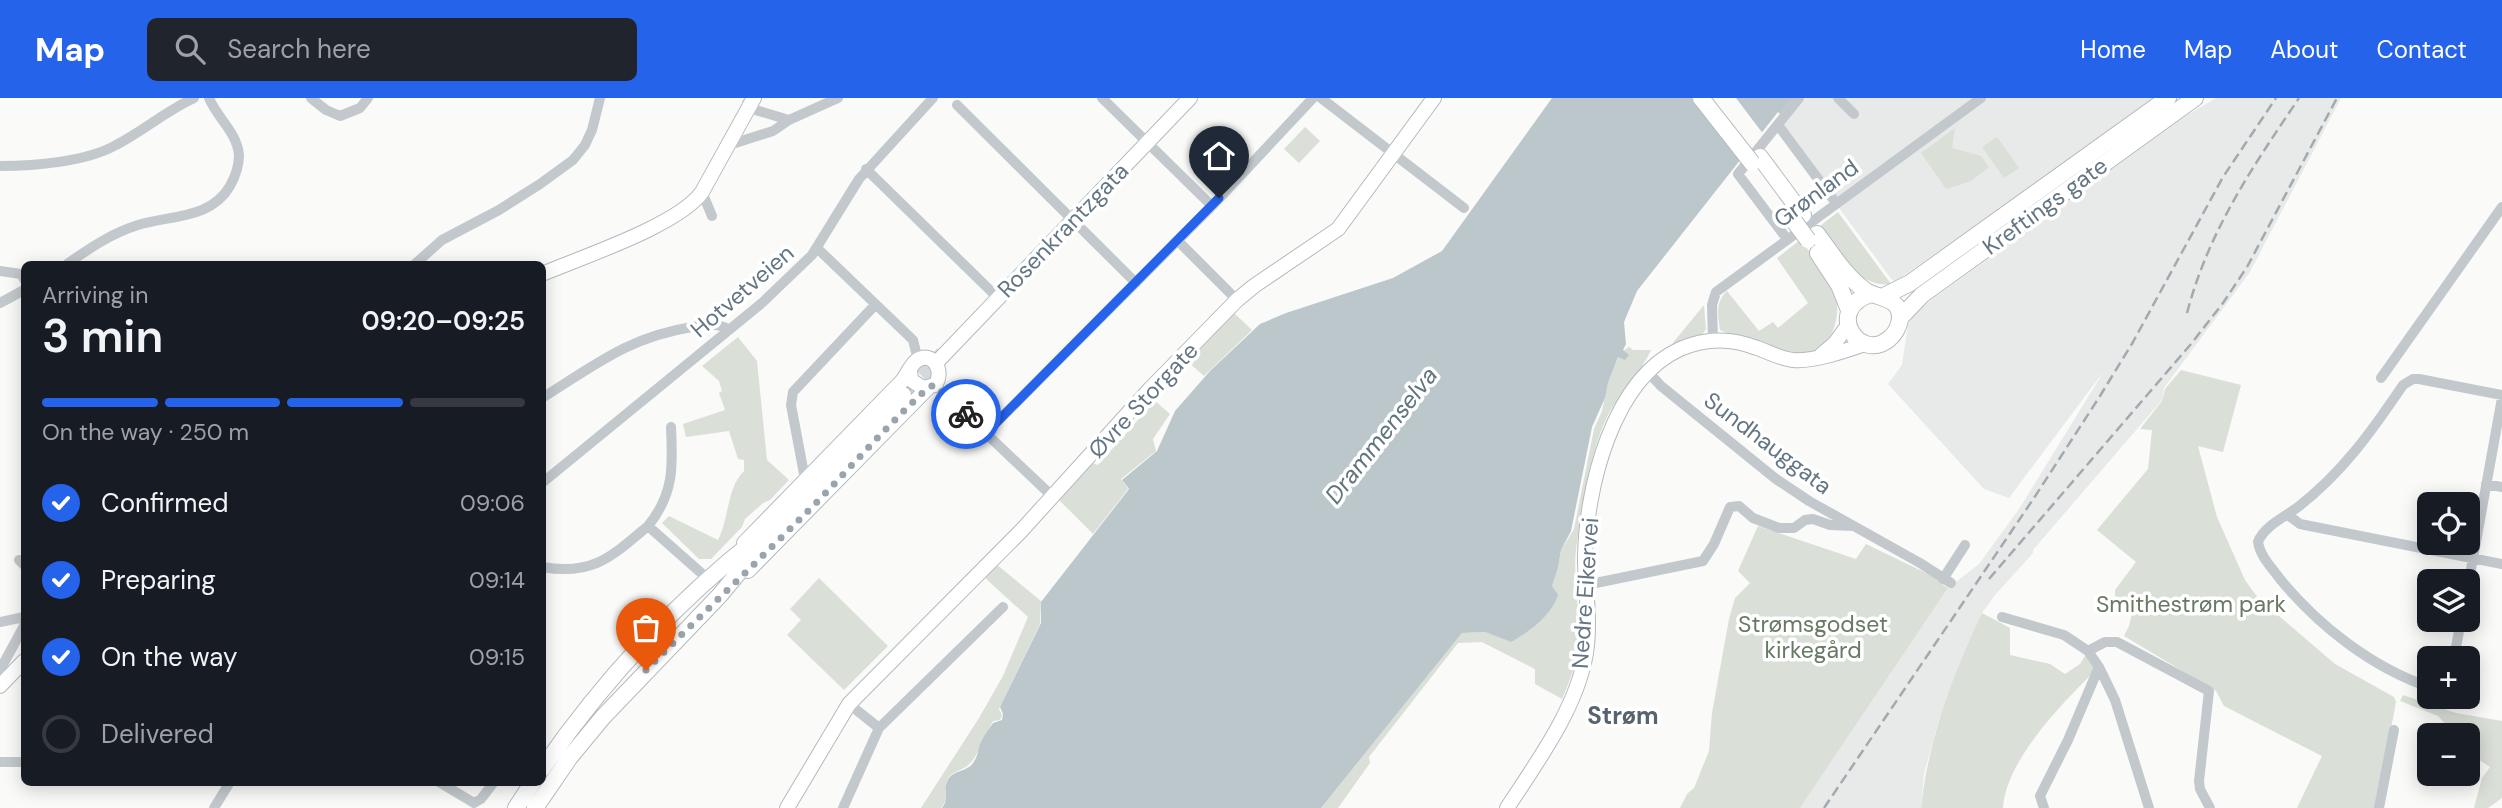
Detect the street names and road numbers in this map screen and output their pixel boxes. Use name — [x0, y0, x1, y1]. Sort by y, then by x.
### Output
street label: Kreftings gate — [1977, 151, 2113, 261]
street label: Grønland — [1768, 152, 1864, 234]
street label: Rosenkrantzgata — [991, 156, 1135, 304]
street label: Hotvetveien — [684, 238, 800, 344]
street label: Øvre Storgate — [1082, 336, 1204, 464]
street label: Sundhauggata — [1698, 385, 1838, 501]
street label: Nedre Eikervei — [1565, 516, 1605, 670]

